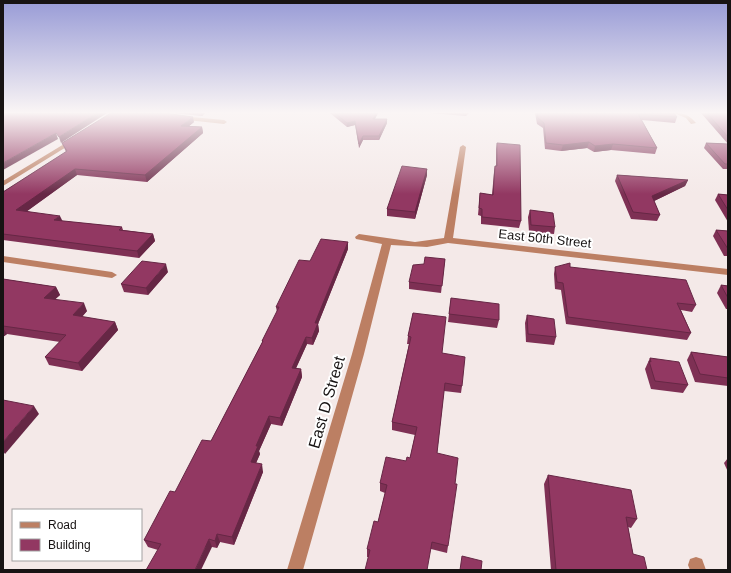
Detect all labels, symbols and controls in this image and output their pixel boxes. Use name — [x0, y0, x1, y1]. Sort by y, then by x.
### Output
street label: East 50th Street — [498, 226, 592, 251]
street label: East D Street — [305, 354, 348, 450]
legend — [12, 509, 142, 561]
text: Road — [48, 518, 77, 532]
text: Building — [48, 538, 91, 552]

